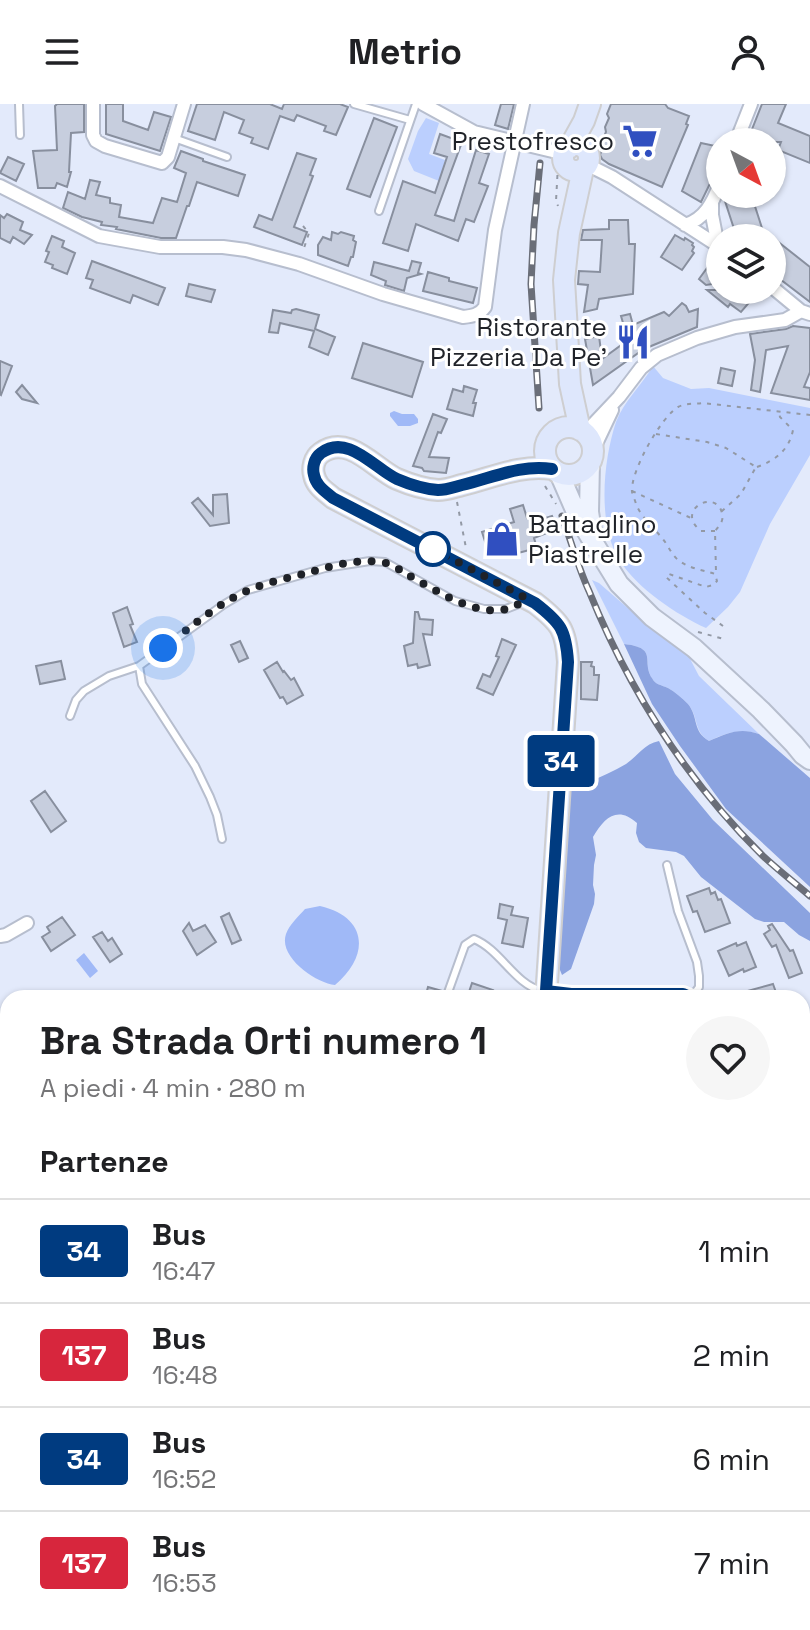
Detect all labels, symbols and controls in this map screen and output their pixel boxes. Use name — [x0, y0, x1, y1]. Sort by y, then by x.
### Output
text: Metrio — [348, 29, 462, 75]
icon: menu — [40, 30, 84, 74]
icon: person — [726, 30, 770, 74]
supermarket icon: Prestofresco — [621, 122, 659, 160]
place label: Prestofresco — [452, 124, 614, 158]
north arrow — [706, 128, 786, 208]
map controls — [706, 128, 786, 304]
button: layers — [706, 224, 786, 304]
place label: Ristorante Pizzeria Da Pe' — [430, 310, 607, 374]
restaurant icon: Ristorante Pizzeria Da Pe' — [614, 323, 652, 361]
place label: Battaglino Piastrelle — [528, 507, 657, 571]
shop icon: Battaglino Piastrelle — [483, 520, 521, 558]
unlabelled marker — [416, 532, 450, 566]
your location — [143, 628, 183, 668]
line badge: 34 — [525, 735, 597, 787]
text: 34 — [544, 743, 578, 779]
button: heart — [686, 1016, 770, 1100]
text: Bra Strada Orti numero 1 — [40, 1017, 487, 1065]
text: A piedi · 4 min · 280 m — [40, 1071, 306, 1105]
text: Partenze — [40, 1142, 169, 1181]
text: Bus — [152, 1215, 206, 1254]
text: 1 min — [698, 1232, 770, 1271]
text: 34 — [67, 1233, 101, 1269]
text: 16:47 — [152, 1254, 215, 1288]
text: Bus — [152, 1319, 206, 1358]
text: 2 min — [693, 1336, 770, 1375]
text: 137 — [61, 1337, 107, 1373]
text: 16:48 — [152, 1358, 218, 1392]
text: Bus — [152, 1423, 206, 1462]
text: 6 min — [692, 1440, 770, 1479]
text: 34 — [67, 1441, 101, 1477]
text: 16:52 — [152, 1462, 216, 1496]
text: Bus — [152, 1527, 206, 1566]
text: 7 min — [694, 1544, 770, 1583]
text: 137 — [61, 1545, 107, 1581]
text: 16:53 — [152, 1566, 217, 1600]

